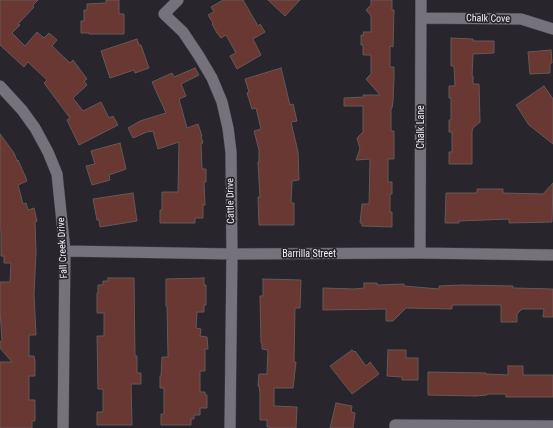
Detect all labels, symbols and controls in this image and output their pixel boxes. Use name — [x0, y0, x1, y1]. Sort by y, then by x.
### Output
street label: Chalk Cove — [466, 13, 510, 25]
street label: Chalk Lane — [415, 105, 427, 149]
street label: Cattle Drive — [225, 178, 237, 224]
street label: Fall Creek Drive — [55, 217, 71, 279]
street label: Barrilla Street — [282, 248, 336, 260]

